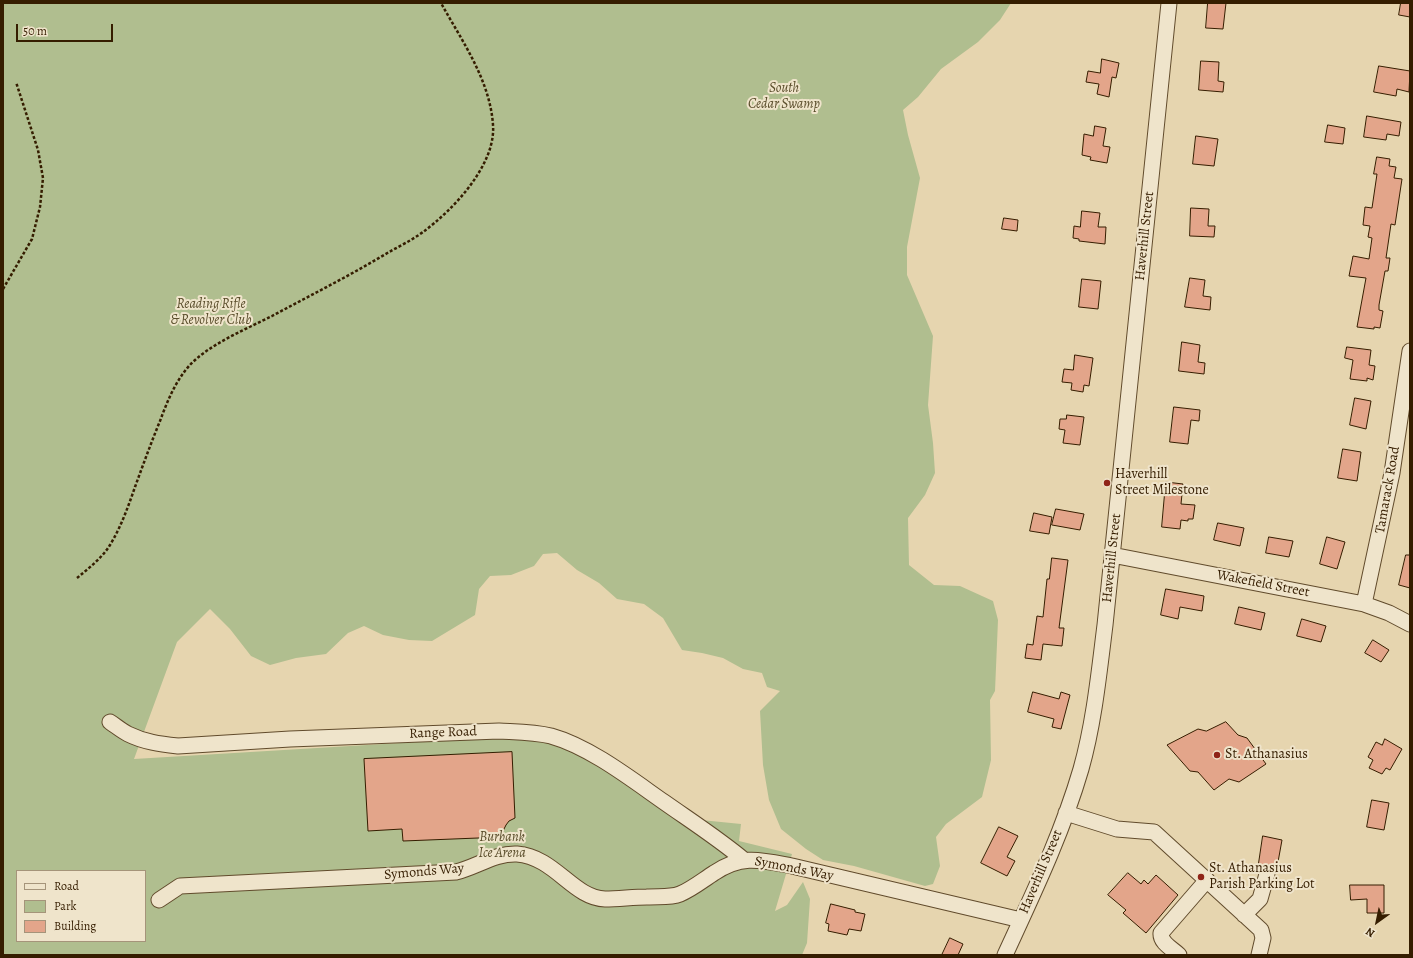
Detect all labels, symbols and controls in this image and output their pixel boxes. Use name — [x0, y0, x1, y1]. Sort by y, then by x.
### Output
scale bar — [18, 16, 115, 42]
text: 50 m — [23, 23, 47, 39]
park label: South Cedar Swamp — [748, 81, 820, 114]
street label: Haverhill Street — [1132, 191, 1158, 281]
park label: Reading Rifle & Revolver Club — [171, 297, 251, 330]
street label: Tamarack Road — [1372, 445, 1404, 535]
place label: Haverhill Street Milestone — [1115, 467, 1209, 500]
marker: Haverhill Street Milestone — [1102, 478, 1112, 488]
street label: Haverhill Street — [1099, 513, 1125, 603]
street label: Wakefield Street — [1215, 567, 1311, 601]
street label: Range Road — [409, 723, 477, 743]
place label: St. Athanasius — [1225, 747, 1308, 763]
marker: St. Athanasius — [1212, 750, 1222, 760]
street label: Haverhill Street — [1016, 827, 1066, 917]
park label: Burbank Ice Arena — [478, 830, 526, 862]
street label: Symonds Way — [753, 853, 835, 885]
street label: Symonds Way — [383, 860, 465, 884]
place label: St. Athanasius Parish Parking Lot — [1209, 861, 1315, 894]
legend — [16, 870, 146, 942]
marker: St. Athanasius Parish Parking Lot — [1196, 872, 1206, 882]
text: Road — [54, 878, 79, 894]
text: Park — [54, 898, 77, 914]
north arrow — [1357, 902, 1397, 942]
text: Building — [54, 918, 96, 934]
text: N — [1363, 924, 1378, 941]

